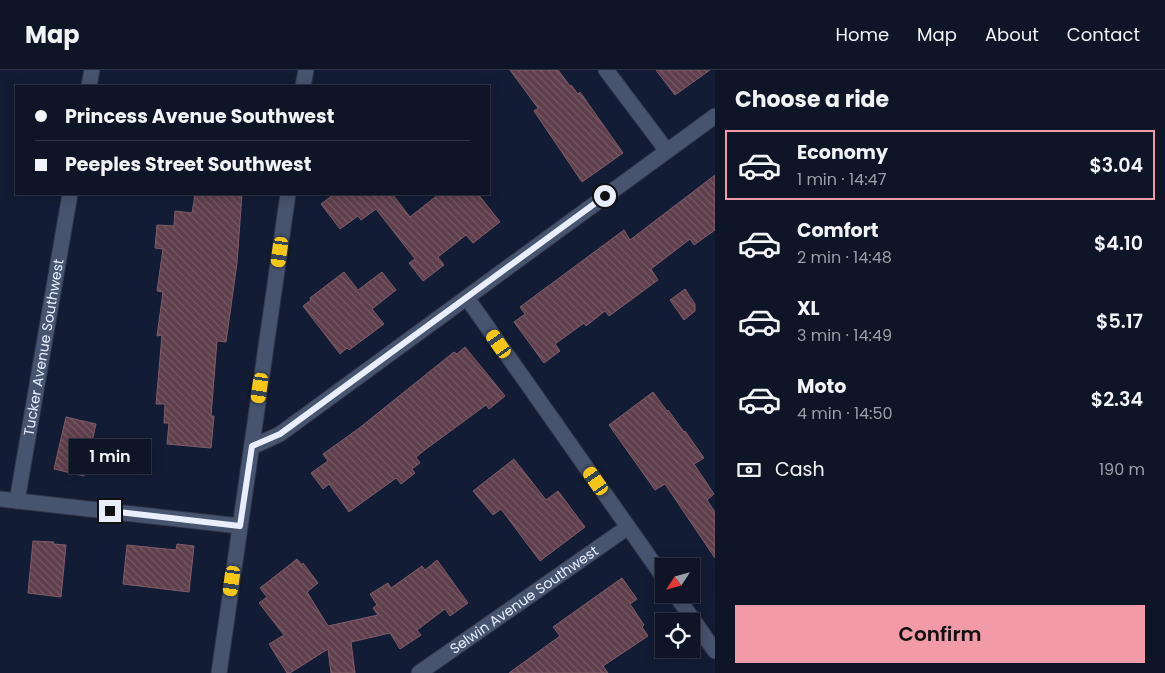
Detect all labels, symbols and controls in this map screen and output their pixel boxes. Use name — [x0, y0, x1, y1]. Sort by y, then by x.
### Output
text: Map — [25, 18, 80, 51]
text: Home — [835, 22, 889, 47]
text: Map — [917, 22, 957, 47]
text: About — [985, 22, 1039, 47]
text: Contact — [1067, 22, 1140, 47]
text: Choose a ride — [735, 84, 889, 115]
text: Princess Avenue Southwest — [65, 103, 334, 130]
text: Economy — [797, 139, 888, 166]
icon: car — [737, 143, 782, 188]
text: Peeples Street Southwest — [65, 151, 311, 178]
text: $3.04 — [1089, 152, 1143, 179]
text: 1 min · 14:47 — [797, 168, 886, 191]
route start — [594, 185, 616, 207]
text: Comfort — [797, 217, 879, 244]
icon: car — [737, 221, 782, 266]
text: $4.10 — [1094, 230, 1143, 257]
car — [270, 236, 289, 268]
text: 2 min · 14:48 — [797, 246, 892, 269]
street label: Tucker Avenue Southwest — [18, 257, 69, 437]
text: XL — [797, 295, 820, 322]
icon: car — [737, 299, 782, 344]
text: $5.17 — [1096, 308, 1143, 335]
text: 3 min · 14:49 — [797, 324, 892, 347]
car — [484, 327, 513, 361]
car — [250, 372, 269, 404]
text: Moto — [797, 373, 846, 400]
icon: car — [737, 377, 782, 422]
text: $2.34 — [1091, 386, 1143, 413]
text: 4 min · 14:50 — [797, 402, 893, 425]
callout: 1 min — [69, 438, 151, 474]
text: 1 min — [89, 445, 131, 468]
icon: cash — [735, 456, 763, 484]
text: Cash — [775, 456, 825, 483]
text: 190 m — [1099, 458, 1145, 481]
car — [581, 464, 610, 498]
route end — [99, 500, 121, 522]
street label: Selwin Avenue Southwest — [446, 541, 602, 659]
north arrow — [655, 558, 700, 602]
map controls — [655, 558, 700, 658]
car — [222, 565, 241, 597]
button: Confirm — [735, 605, 1145, 663]
button: locate — [655, 613, 700, 658]

